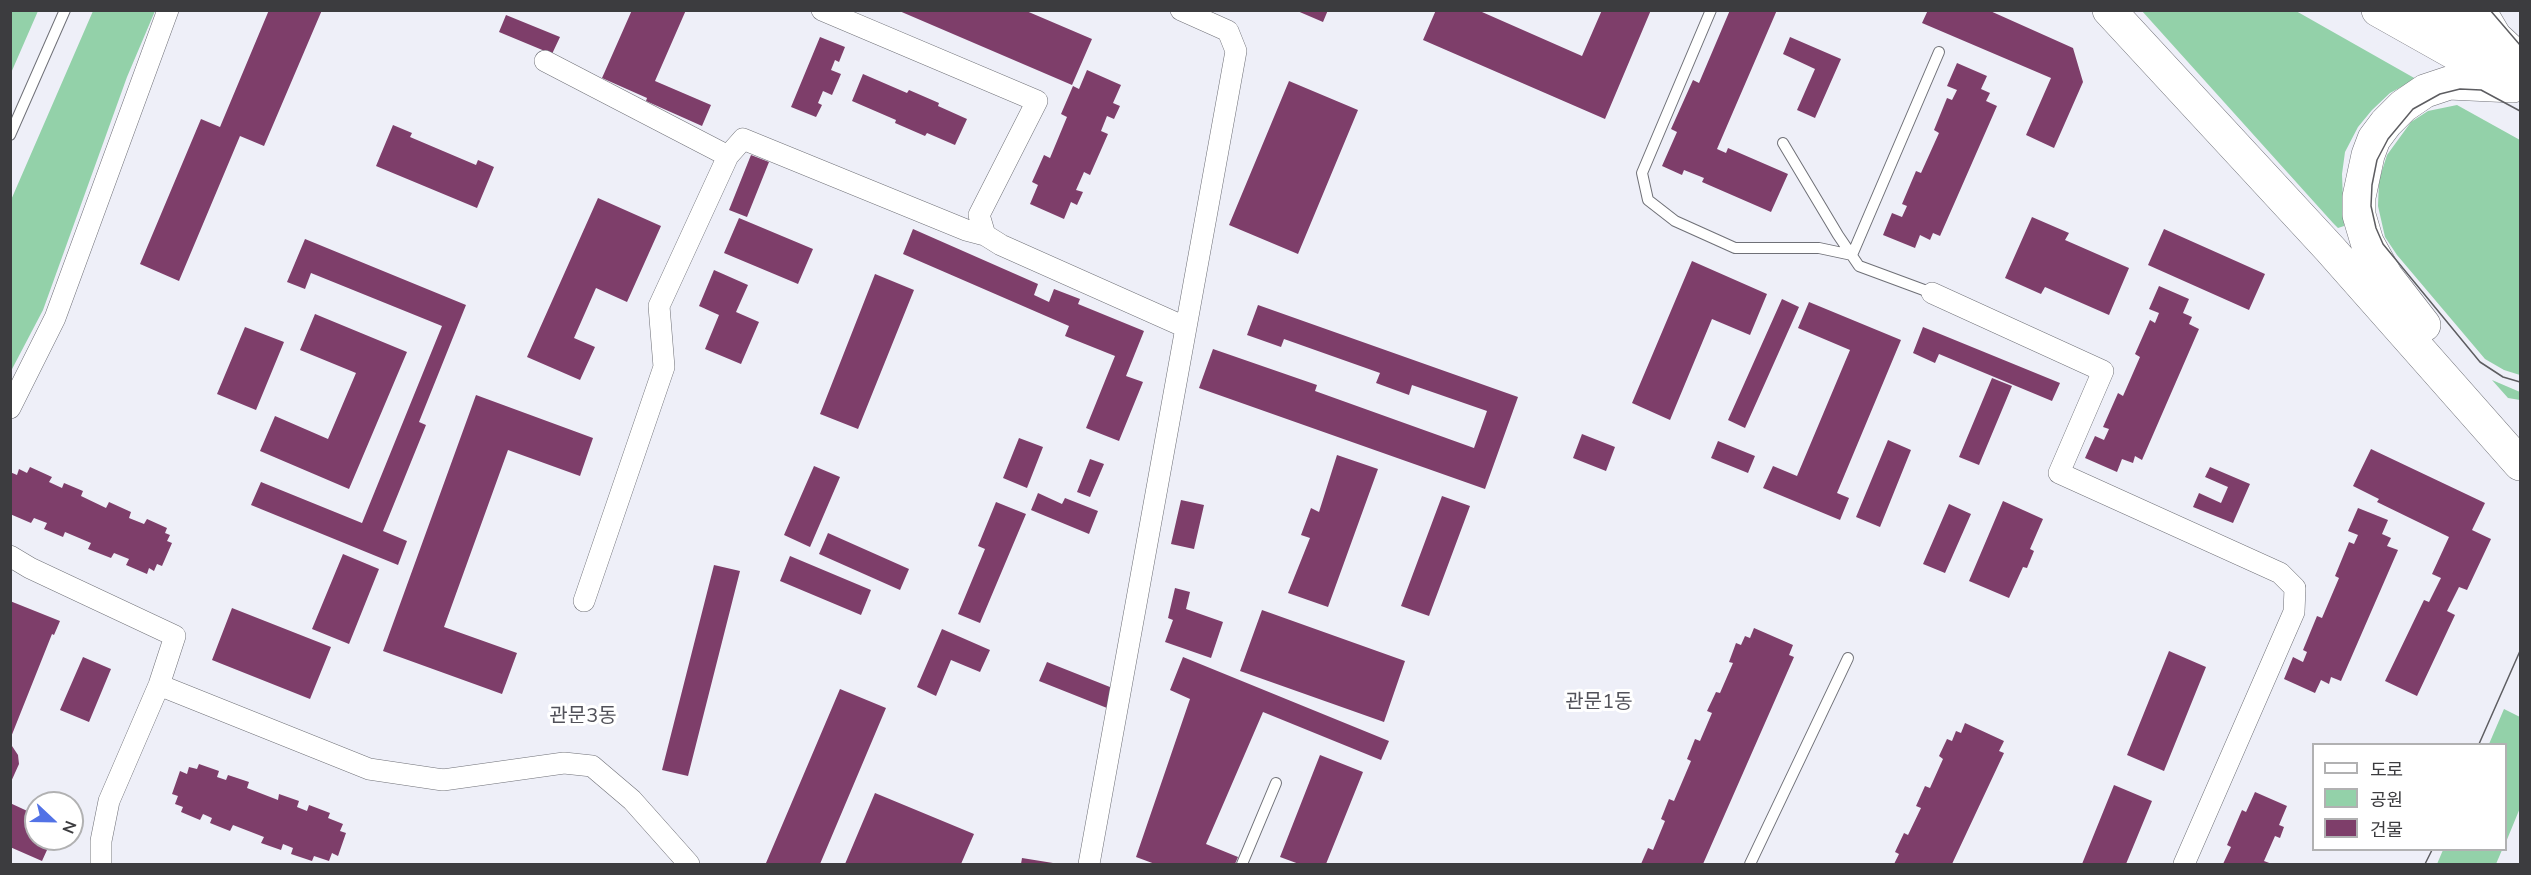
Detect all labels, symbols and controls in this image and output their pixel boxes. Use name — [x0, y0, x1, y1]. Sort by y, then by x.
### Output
district label: 관문1동 — [1565, 691, 1633, 715]
district label: 관문3동 — [549, 705, 617, 729]
legend — [2312, 743, 2507, 851]
text: 도로 — [2370, 758, 2403, 782]
text: 공원 — [2370, 788, 2403, 812]
north arrow — [24, 791, 84, 851]
text: N — [56, 817, 81, 837]
text: 건물 — [2370, 818, 2403, 842]

